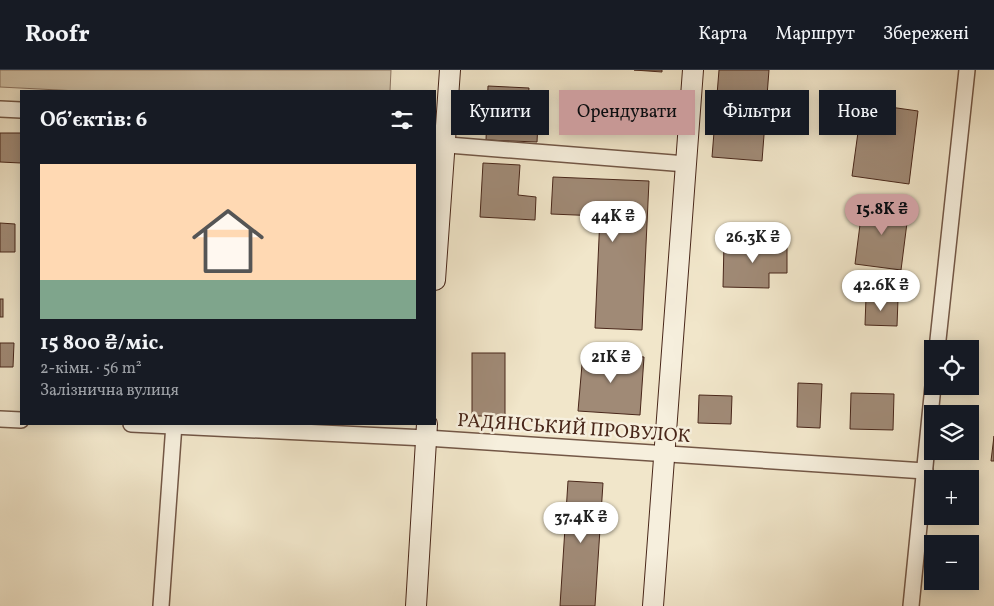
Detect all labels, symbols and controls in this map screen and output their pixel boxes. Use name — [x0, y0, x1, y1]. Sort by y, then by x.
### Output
text: Roofr — [25, 18, 90, 52]
text: Карта — [699, 22, 747, 47]
text: Маршрут — [775, 22, 855, 47]
text: Збережені — [883, 22, 969, 47]
chip: Купити — [451, 90, 549, 135]
chip: Орендувати — [559, 90, 695, 135]
chip: Фільтри — [705, 90, 809, 135]
chip: Нове — [819, 90, 896, 135]
text: Об’єктів: 6 — [40, 106, 147, 135]
icon: filters — [388, 106, 416, 134]
pin: 15.8K ₴ — [836, 194, 928, 236]
icon: home — [183, 196, 273, 286]
text: 15.8K ₴ — [856, 199, 908, 221]
pin: 44K ₴ — [578, 200, 648, 243]
text: 44K ₴ — [591, 206, 635, 228]
pin: 26.3K ₴ — [707, 222, 799, 264]
text: 26.3K ₴ — [726, 227, 780, 249]
pin: 42.6K ₴ — [835, 270, 927, 312]
text: 42.6K ₴ — [853, 275, 909, 297]
text: 15 800 ₴/міс. — [40, 329, 164, 358]
map controls — [924, 340, 979, 590]
button: locate — [924, 340, 979, 395]
pin: 21K ₴ — [576, 342, 646, 384]
text: 21K ₴ — [591, 347, 631, 369]
text: 2-кімн. · 56 m² — [40, 358, 142, 380]
text: Залізнична вулиця — [40, 380, 179, 402]
button: layers — [924, 405, 979, 460]
street label: РАДЯНСЬКИЙ ПРОВУЛОК — [456, 408, 691, 450]
button: + — [924, 470, 979, 525]
pin: 37.4K ₴ — [535, 502, 627, 544]
text: 37.4K ₴ — [554, 507, 608, 529]
button: − — [924, 535, 979, 590]

